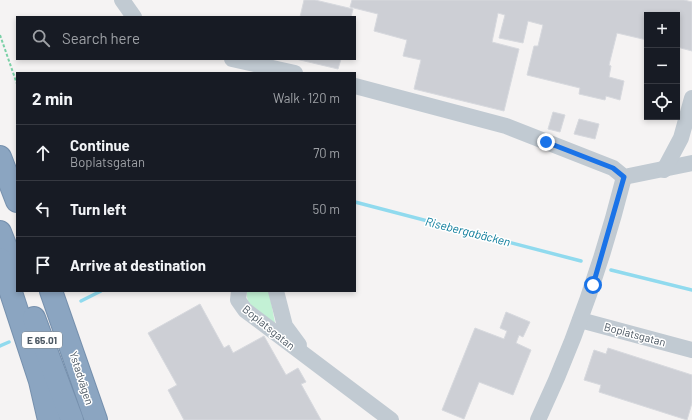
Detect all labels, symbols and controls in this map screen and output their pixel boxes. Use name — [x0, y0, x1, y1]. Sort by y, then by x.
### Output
map controls — [644, 12, 680, 120]
button: + — [644, 12, 680, 48]
search box — [16, 16, 356, 60]
icon: search — [30, 27, 52, 49]
text: Search here — [62, 29, 140, 47]
button: − — [644, 48, 680, 84]
button: locate — [644, 84, 680, 120]
text: 2 min — [32, 88, 73, 108]
text: Walk · 120 m — [273, 90, 340, 106]
route end — [537, 133, 555, 151]
text: Continue — [70, 136, 130, 154]
icon: ahead — [32, 142, 54, 164]
text: 70 m — [313, 145, 340, 161]
text: Boplatsgatan — [70, 154, 145, 170]
icon: left — [32, 198, 54, 220]
text: Turn left — [70, 200, 126, 218]
text: 50 m — [313, 201, 340, 217]
water label: Risebergabäcken — [424, 214, 512, 248]
icon: arrive — [32, 254, 54, 276]
text: Arrive at destination — [70, 256, 206, 274]
route start — [584, 276, 602, 294]
street label: Boplatsgatan — [240, 302, 298, 352]
street label: Boplatsgatan — [603, 320, 667, 348]
road number: E 65.01 — [22, 332, 62, 348]
street label: Ystadvägen — [67, 350, 97, 406]

